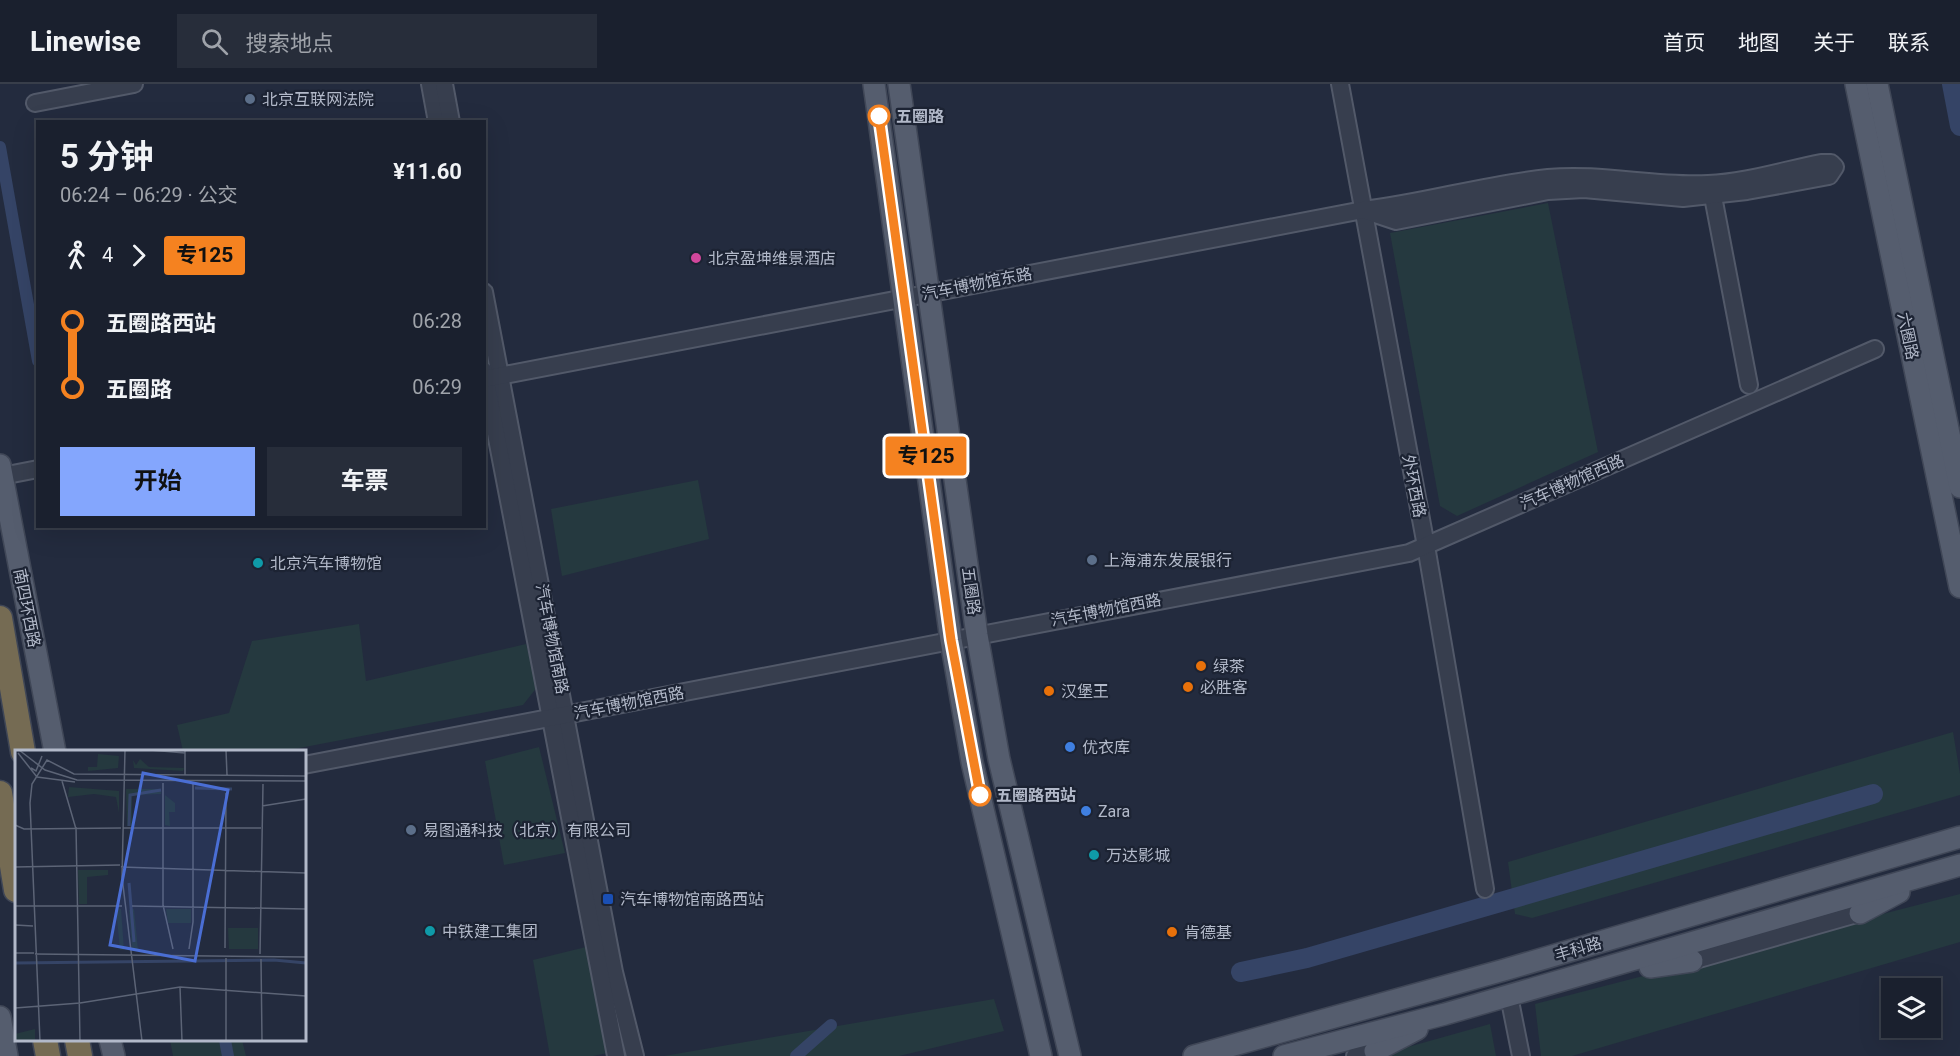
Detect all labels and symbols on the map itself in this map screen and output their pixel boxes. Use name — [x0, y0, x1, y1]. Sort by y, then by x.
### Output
place label: 北京互联网法院 — [262, 90, 374, 109]
marker: 北京互联网法院 — [243, 92, 257, 106]
marker: 五圈路 — [868, 105, 890, 127]
place label: 五圈路 — [896, 107, 944, 126]
place label: 北京盈坤维景酒店 — [708, 249, 836, 268]
marker: 北京盈坤维景酒店 — [689, 251, 703, 265]
street label: 汽车博物馆东路 — [920, 264, 1034, 304]
street label: 六圈路 — [1894, 311, 1922, 361]
line badge: 专125 — [884, 436, 968, 476]
street label: 汽车博物馆西路 — [1517, 451, 1627, 513]
street label: 外环西路 — [1399, 453, 1429, 519]
place label: 上海浦东发展银行 — [1104, 551, 1232, 570]
marker: 上海浦东发展银行 — [1085, 553, 1099, 567]
place label: 北京汽车博物馆 — [270, 554, 382, 573]
marker: 北京汽车博物馆 — [251, 556, 265, 570]
street label: 五圈路 — [958, 566, 984, 616]
street label: 南四环西路 — [10, 567, 44, 649]
street label: 汽车博物馆南路 — [532, 582, 572, 696]
street label: 汽车博物馆西路 — [1049, 590, 1163, 630]
place label: 绿茶 — [1213, 657, 1245, 676]
marker: 绿茶 — [1194, 659, 1208, 673]
place label: 必胜客 — [1200, 678, 1248, 697]
marker: 必胜客 — [1181, 680, 1195, 694]
place label: 汉堡王 — [1061, 682, 1109, 701]
street label: 汽车博物馆西路 — [572, 683, 686, 723]
marker: 汉堡王 — [1042, 684, 1056, 698]
place label: 优衣库 — [1082, 738, 1130, 757]
marker: 优衣库 — [1063, 740, 1077, 754]
inset map — [15, 750, 306, 1041]
marker: 五圈路西站 — [969, 784, 991, 806]
place label: 五圈路西站 — [996, 786, 1076, 805]
place label: Zara — [1098, 802, 1130, 821]
marker: Zara — [1079, 804, 1093, 818]
place label: 易图通科技（北京）有限公司 — [423, 821, 631, 840]
marker: 易图通科技（北京）有限公司 — [404, 823, 418, 837]
place label: 万达影城 — [1106, 846, 1170, 865]
marker: 万达影城 — [1087, 848, 1101, 862]
place label: 汽车博物馆南路西站 — [620, 890, 764, 909]
marker: 汽车博物馆南路西站 — [601, 892, 615, 906]
place label: 中铁建工集团 — [442, 922, 538, 941]
place label: 肯德基 — [1184, 923, 1232, 942]
marker: 中铁建工集团 — [423, 924, 437, 938]
marker: 肯德基 — [1165, 925, 1179, 939]
street label: 丰科路 — [1552, 933, 1604, 965]

